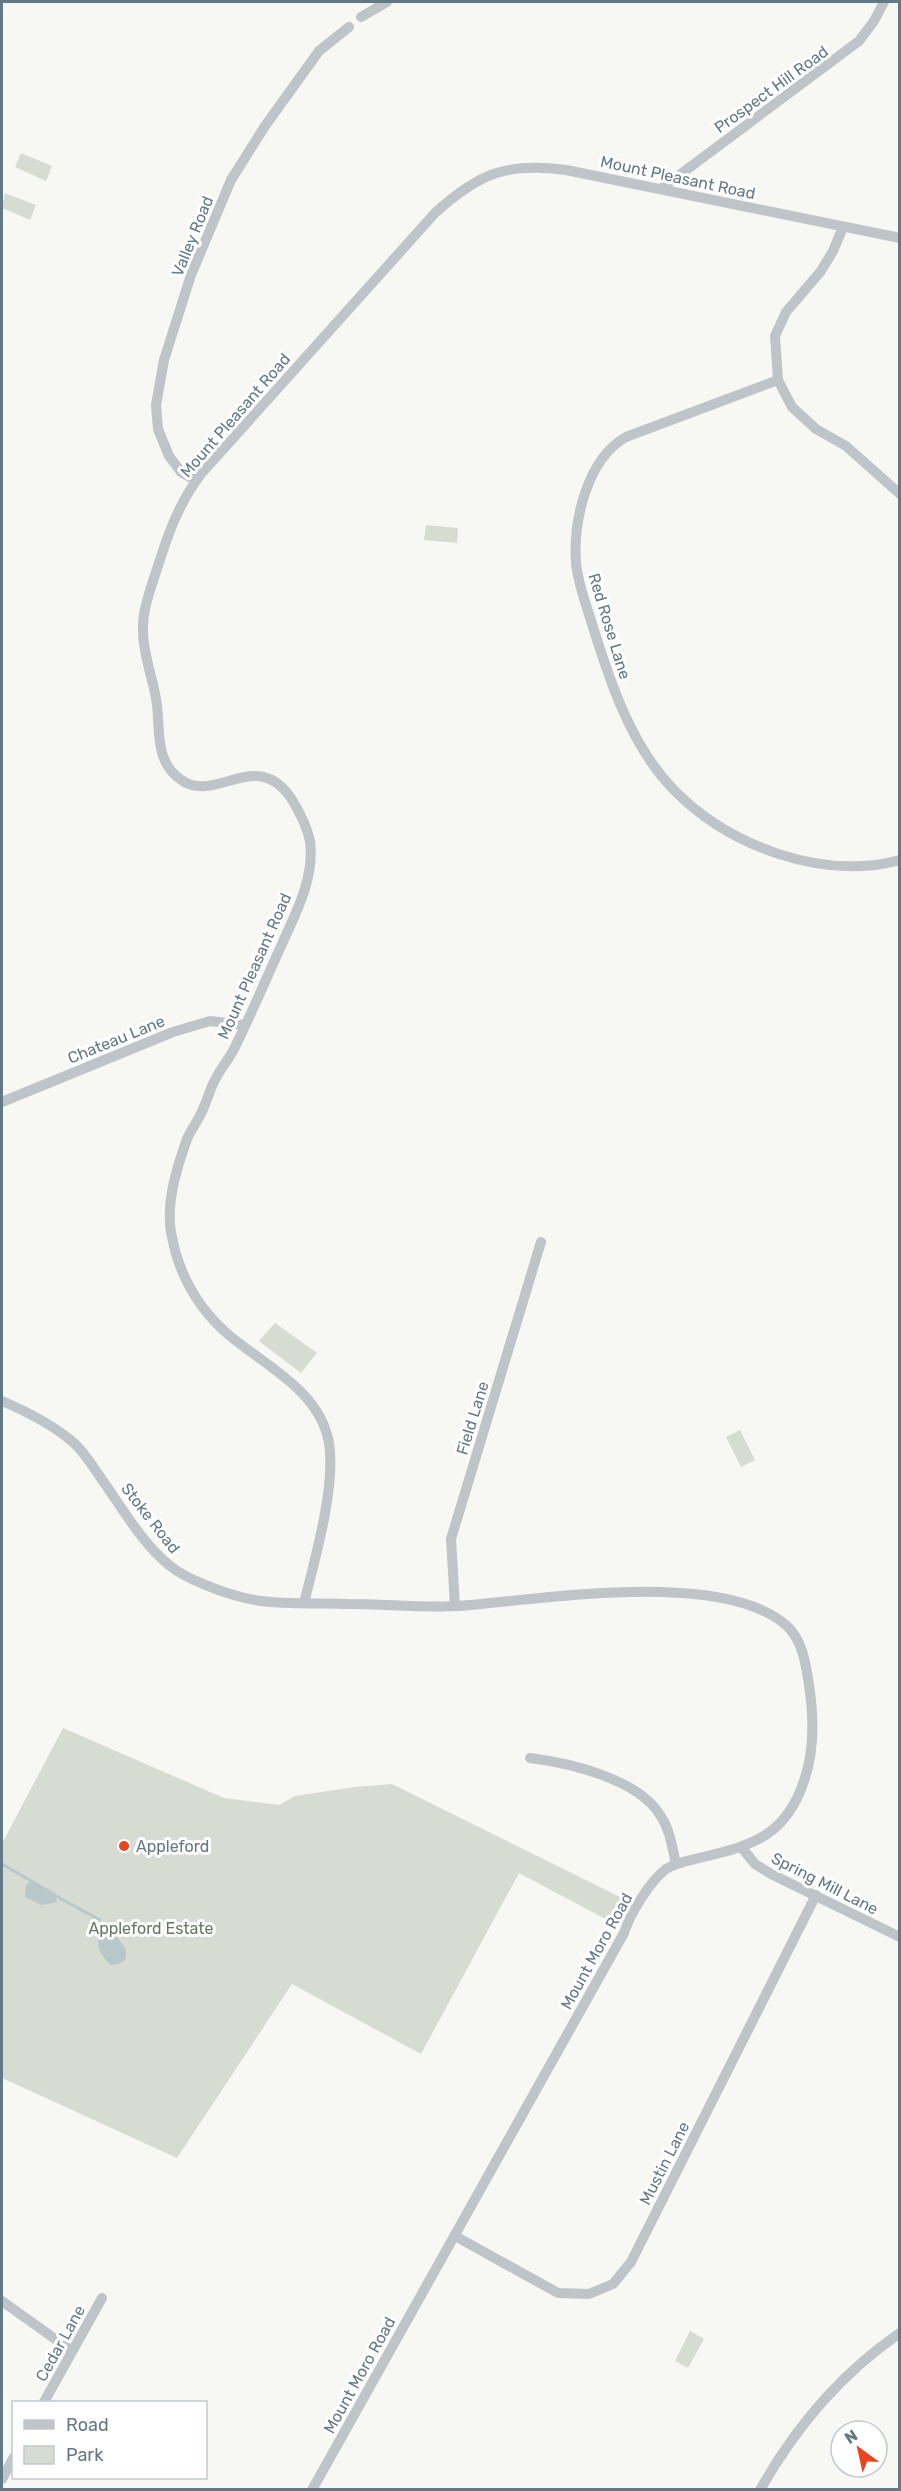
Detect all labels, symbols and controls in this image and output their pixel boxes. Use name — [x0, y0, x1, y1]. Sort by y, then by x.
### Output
street label: Prospect Hill Road — [711, 42, 832, 137]
street label: Mount Pleasant Road — [599, 152, 757, 203]
street label: Valley Road — [168, 193, 217, 279]
street label: Mount Pleasant Road — [176, 350, 294, 481]
street label: Red Rose Lane — [584, 571, 635, 681]
street label: Mount Pleasant Road — [214, 890, 295, 1042]
street label: Chateau Lane — [65, 1011, 168, 1068]
street label: Field Lane — [452, 1379, 493, 1457]
street label: Stoke Road — [117, 1479, 184, 1557]
place label: Appleford — [136, 1837, 209, 1856]
marker: Appleford — [117, 1839, 131, 1853]
street label: Spring Mill Lane — [768, 1848, 881, 1919]
street label: Mount Moro Road — [557, 1890, 636, 2013]
park label: Appleford Estate — [88, 1919, 214, 1938]
street label: Mustin Lane — [635, 2118, 694, 2208]
street label: Cedar Lane — [32, 2302, 89, 2385]
street label: Mount Moro Road — [320, 2314, 399, 2437]
legend — [12, 2401, 207, 2479]
text: Road — [66, 2414, 109, 2436]
north arrow — [829, 2419, 889, 2479]
text: N — [841, 2426, 861, 2448]
text: Park — [66, 2444, 104, 2466]

